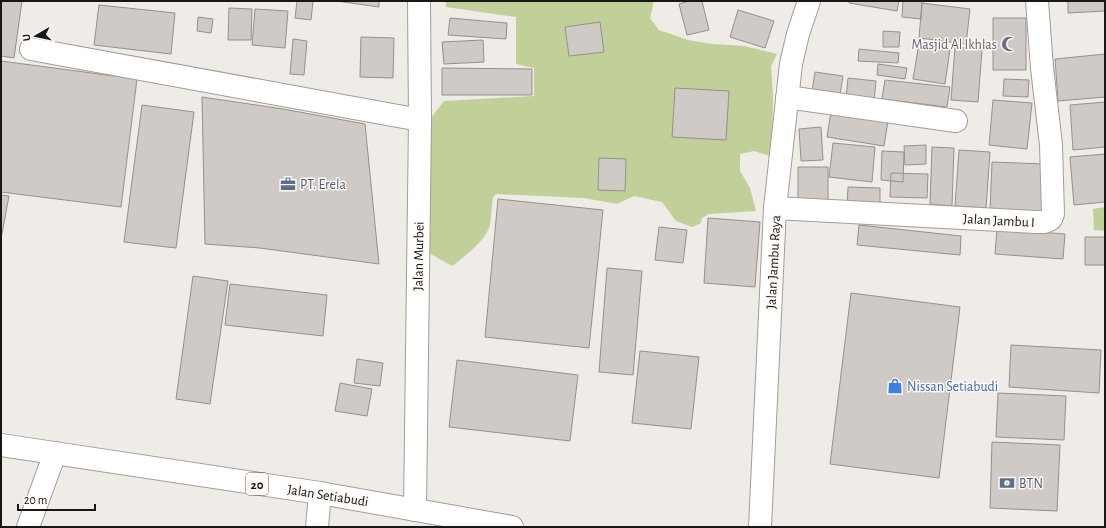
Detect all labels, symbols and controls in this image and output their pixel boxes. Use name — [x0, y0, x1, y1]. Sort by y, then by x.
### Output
north arrow — [16, 16, 56, 56]
text: U — [21, 33, 33, 42]
mosque icon: Masjid Al Ikhlas — [1000, 35, 1018, 53]
place label: Masjid Al Ikhlas — [911, 38, 997, 52]
office icon: PT. Erela — [279, 175, 297, 193]
place label: PT. Erela — [300, 178, 347, 192]
street label: Jalan Jambu I — [963, 212, 1035, 230]
street label: Jalan Jambu Raya — [765, 214, 783, 309]
street label: Jalan Murbei — [411, 221, 427, 291]
shop icon: Nissan Setiabudi — [886, 377, 904, 395]
place label: Nissan Setiabudi — [907, 380, 998, 394]
road number: 20 — [246, 473, 268, 495]
bank icon: BTN — [998, 474, 1016, 492]
place label: BTN — [1019, 477, 1043, 491]
street label: Jalan Setiabudi — [286, 483, 369, 509]
scale bar — [18, 486, 95, 512]
text: 20 m — [24, 494, 47, 506]

